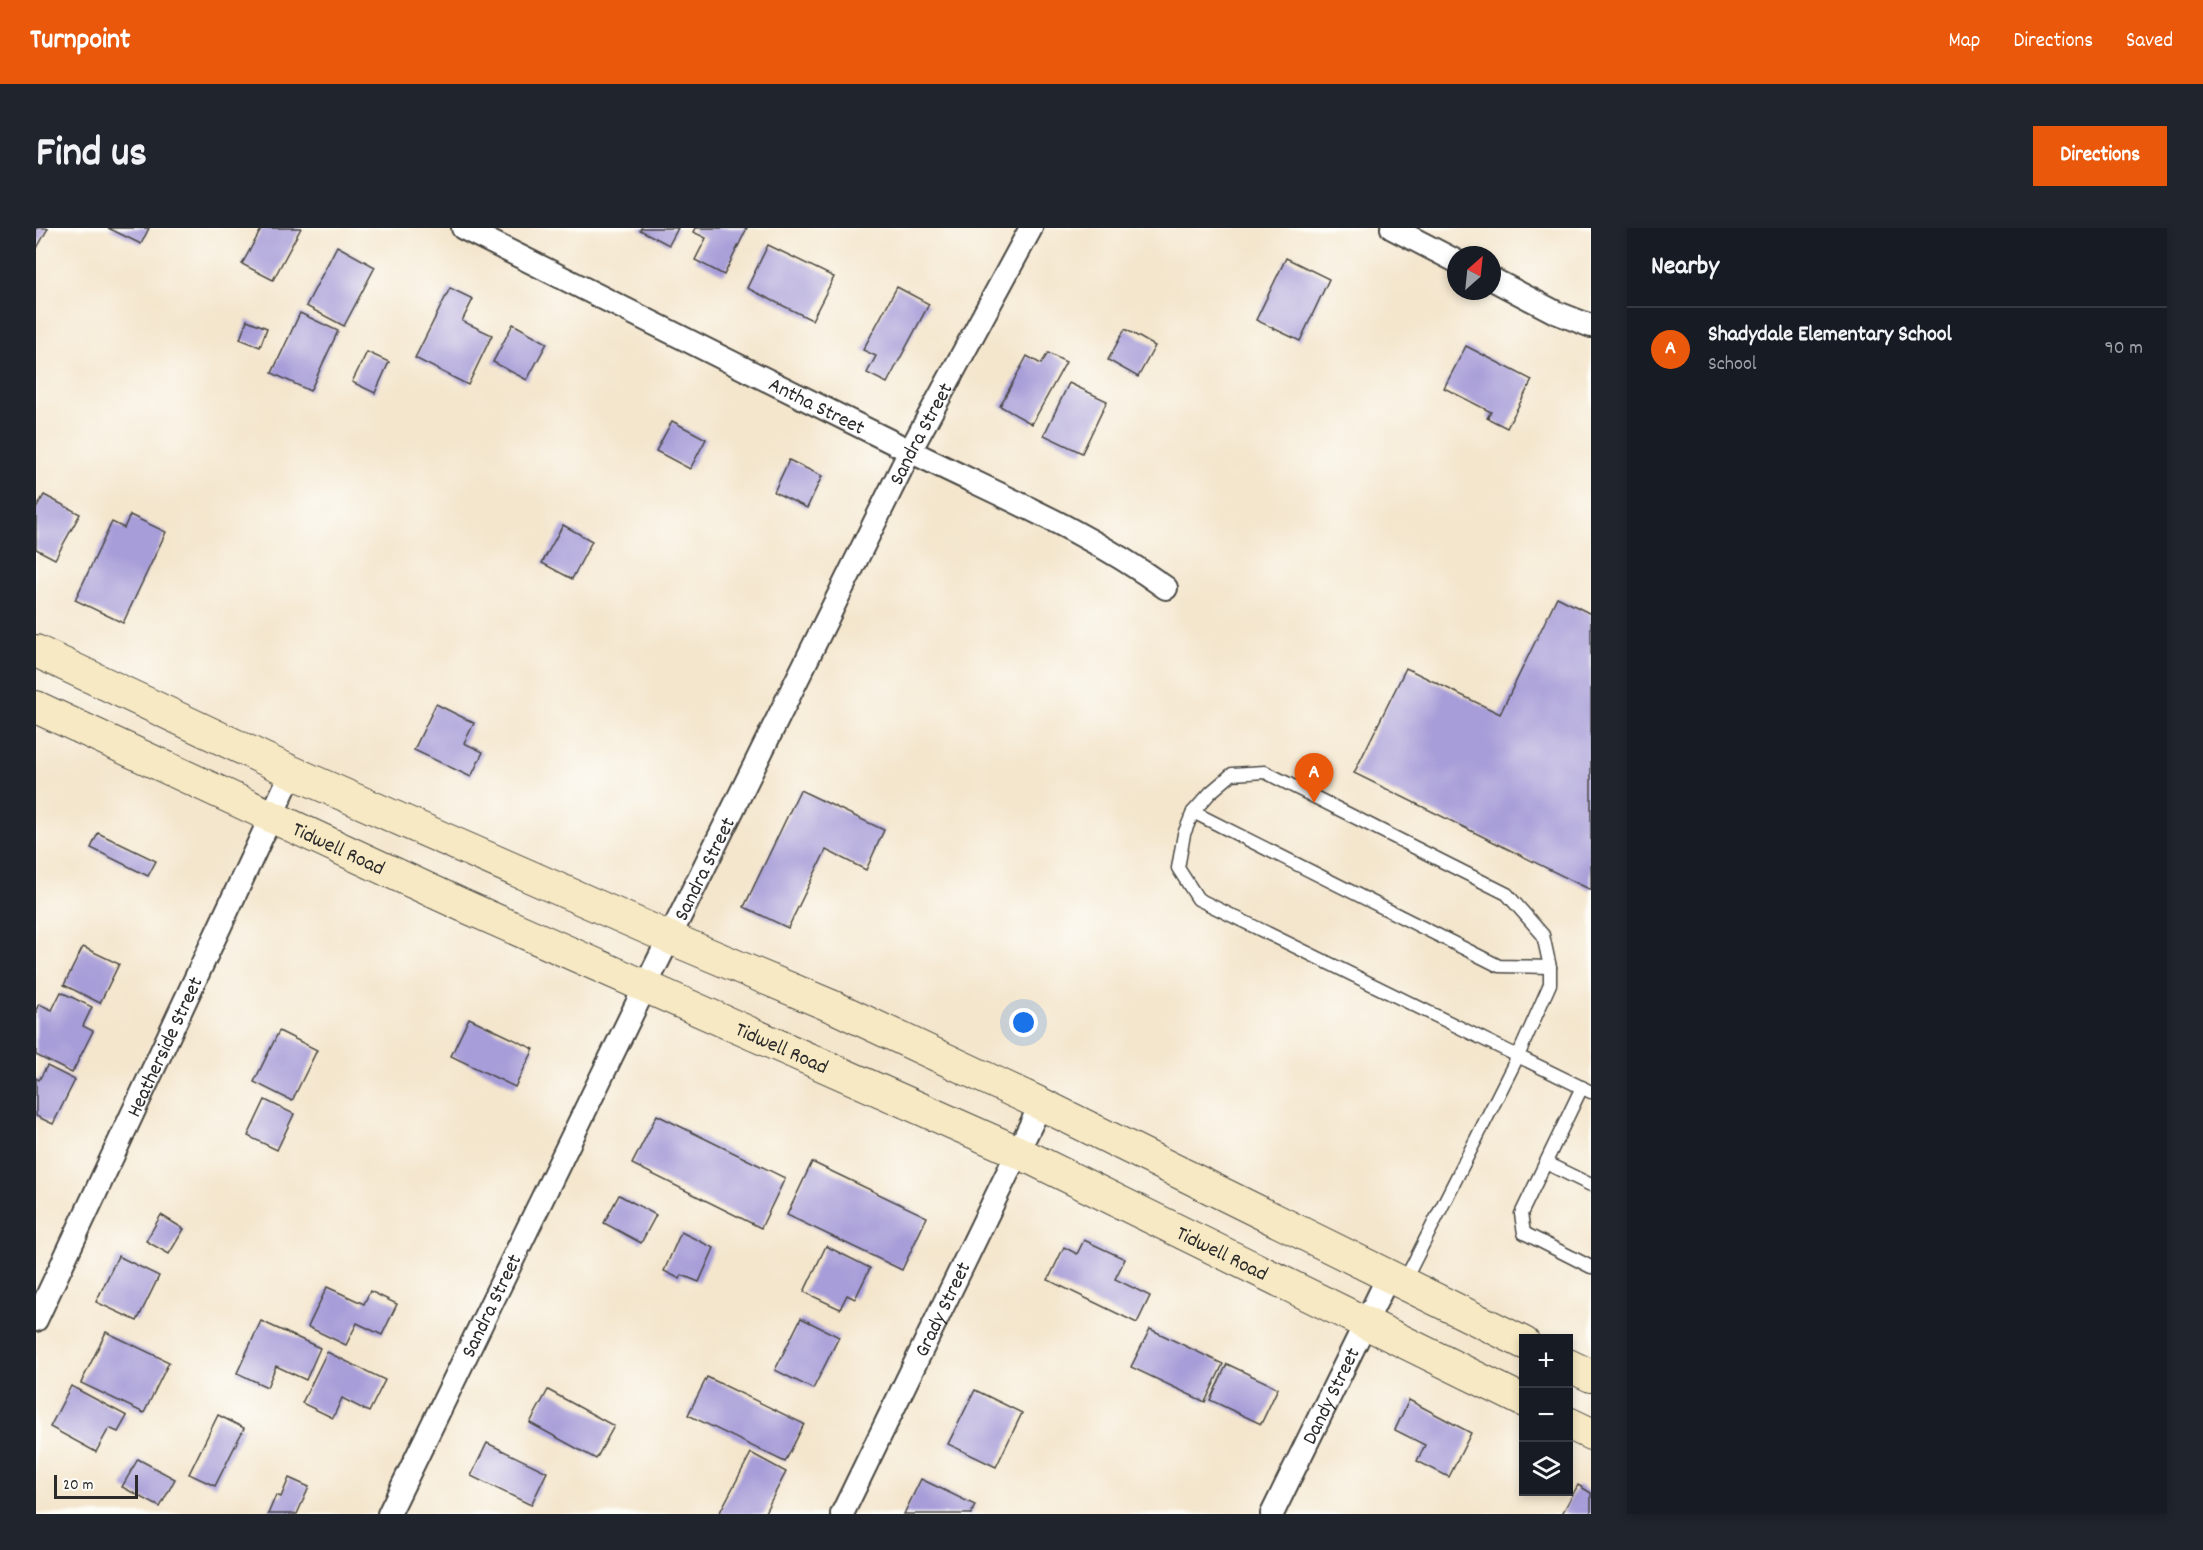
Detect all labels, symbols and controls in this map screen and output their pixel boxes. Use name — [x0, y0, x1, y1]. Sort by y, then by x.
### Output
text: Turnpoint — [30, 22, 130, 62]
text: Map — [1949, 27, 1980, 57]
text: Directions — [2013, 27, 2093, 57]
text: Saved — [2126, 27, 2173, 57]
text: Find us — [36, 126, 147, 186]
button: Directions — [2033, 126, 2167, 186]
north arrow — [1447, 246, 1501, 300]
text: Nearby — [1651, 249, 1719, 286]
text: Shadydale Elementary School — [1708, 320, 1952, 351]
text: A — [1665, 335, 1676, 363]
text: 90 m — [2105, 335, 2143, 363]
text: School — [1708, 351, 1757, 379]
street label: Antha Street — [762, 371, 869, 444]
street label: Sandra Street — [883, 378, 962, 491]
pin: A — [1294, 754, 1334, 803]
street label: Sandra Street — [668, 813, 745, 927]
street label: Tidwell Road — [286, 816, 389, 885]
street label: Heatherside Street — [121, 972, 212, 1123]
your location — [1009, 1008, 1038, 1037]
street label: Tidwell Road — [730, 1016, 832, 1084]
street label: Tidwell Road — [1170, 1220, 1272, 1291]
street label: Sandra Street — [455, 1249, 531, 1364]
street label: Grady Street — [908, 1257, 980, 1363]
map controls — [1519, 1334, 1573, 1496]
button: + — [1519, 1334, 1573, 1388]
street label: Dandy Street — [1296, 1343, 1369, 1450]
button: − — [1519, 1388, 1573, 1442]
button: layers — [1519, 1442, 1573, 1496]
scale bar — [54, 1472, 138, 1500]
text: 20 m — [63, 1474, 93, 1497]

